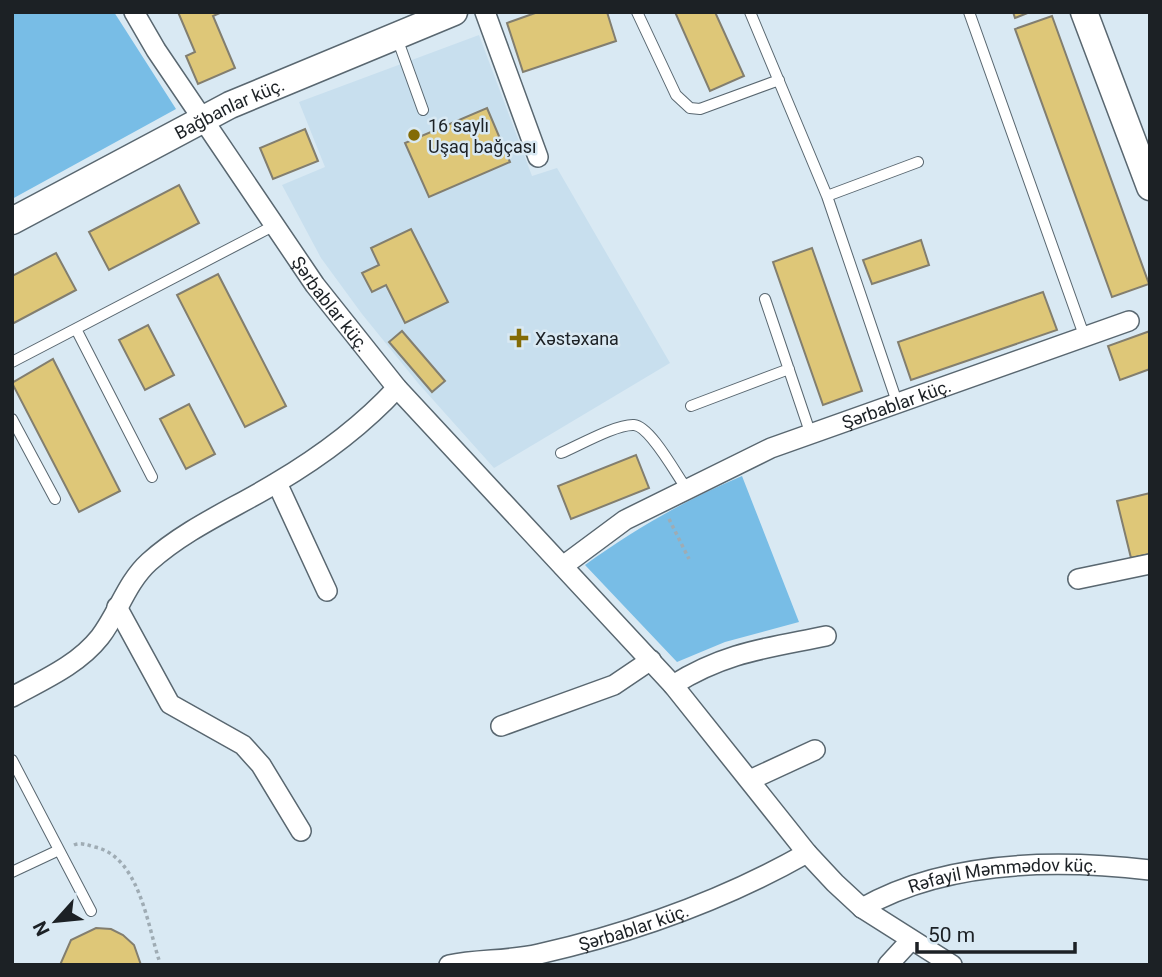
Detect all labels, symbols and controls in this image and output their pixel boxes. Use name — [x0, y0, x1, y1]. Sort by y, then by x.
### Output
street label: Bağbanlar küç. — [171, 73, 287, 143]
place label: 16 saylı Uşaq bağçası — [428, 115, 536, 157]
marker: 16 saylı Uşaq bağçası — [406, 127, 422, 143]
street label: Şərbablar küç. — [288, 252, 374, 355]
marker: Xəstəxana — [509, 328, 529, 348]
place label: Xəstəxana — [535, 328, 619, 349]
street label: Şərbablar küç. — [839, 375, 954, 433]
street label: Rəfayil Məmmədov küç. — [905, 854, 1098, 897]
north arrow — [21, 886, 91, 956]
street label: Şərbablar küç. — [576, 899, 691, 954]
scale bar — [917, 911, 1074, 955]
text: N — [28, 917, 55, 940]
text: 50 m — [928, 923, 975, 947]

